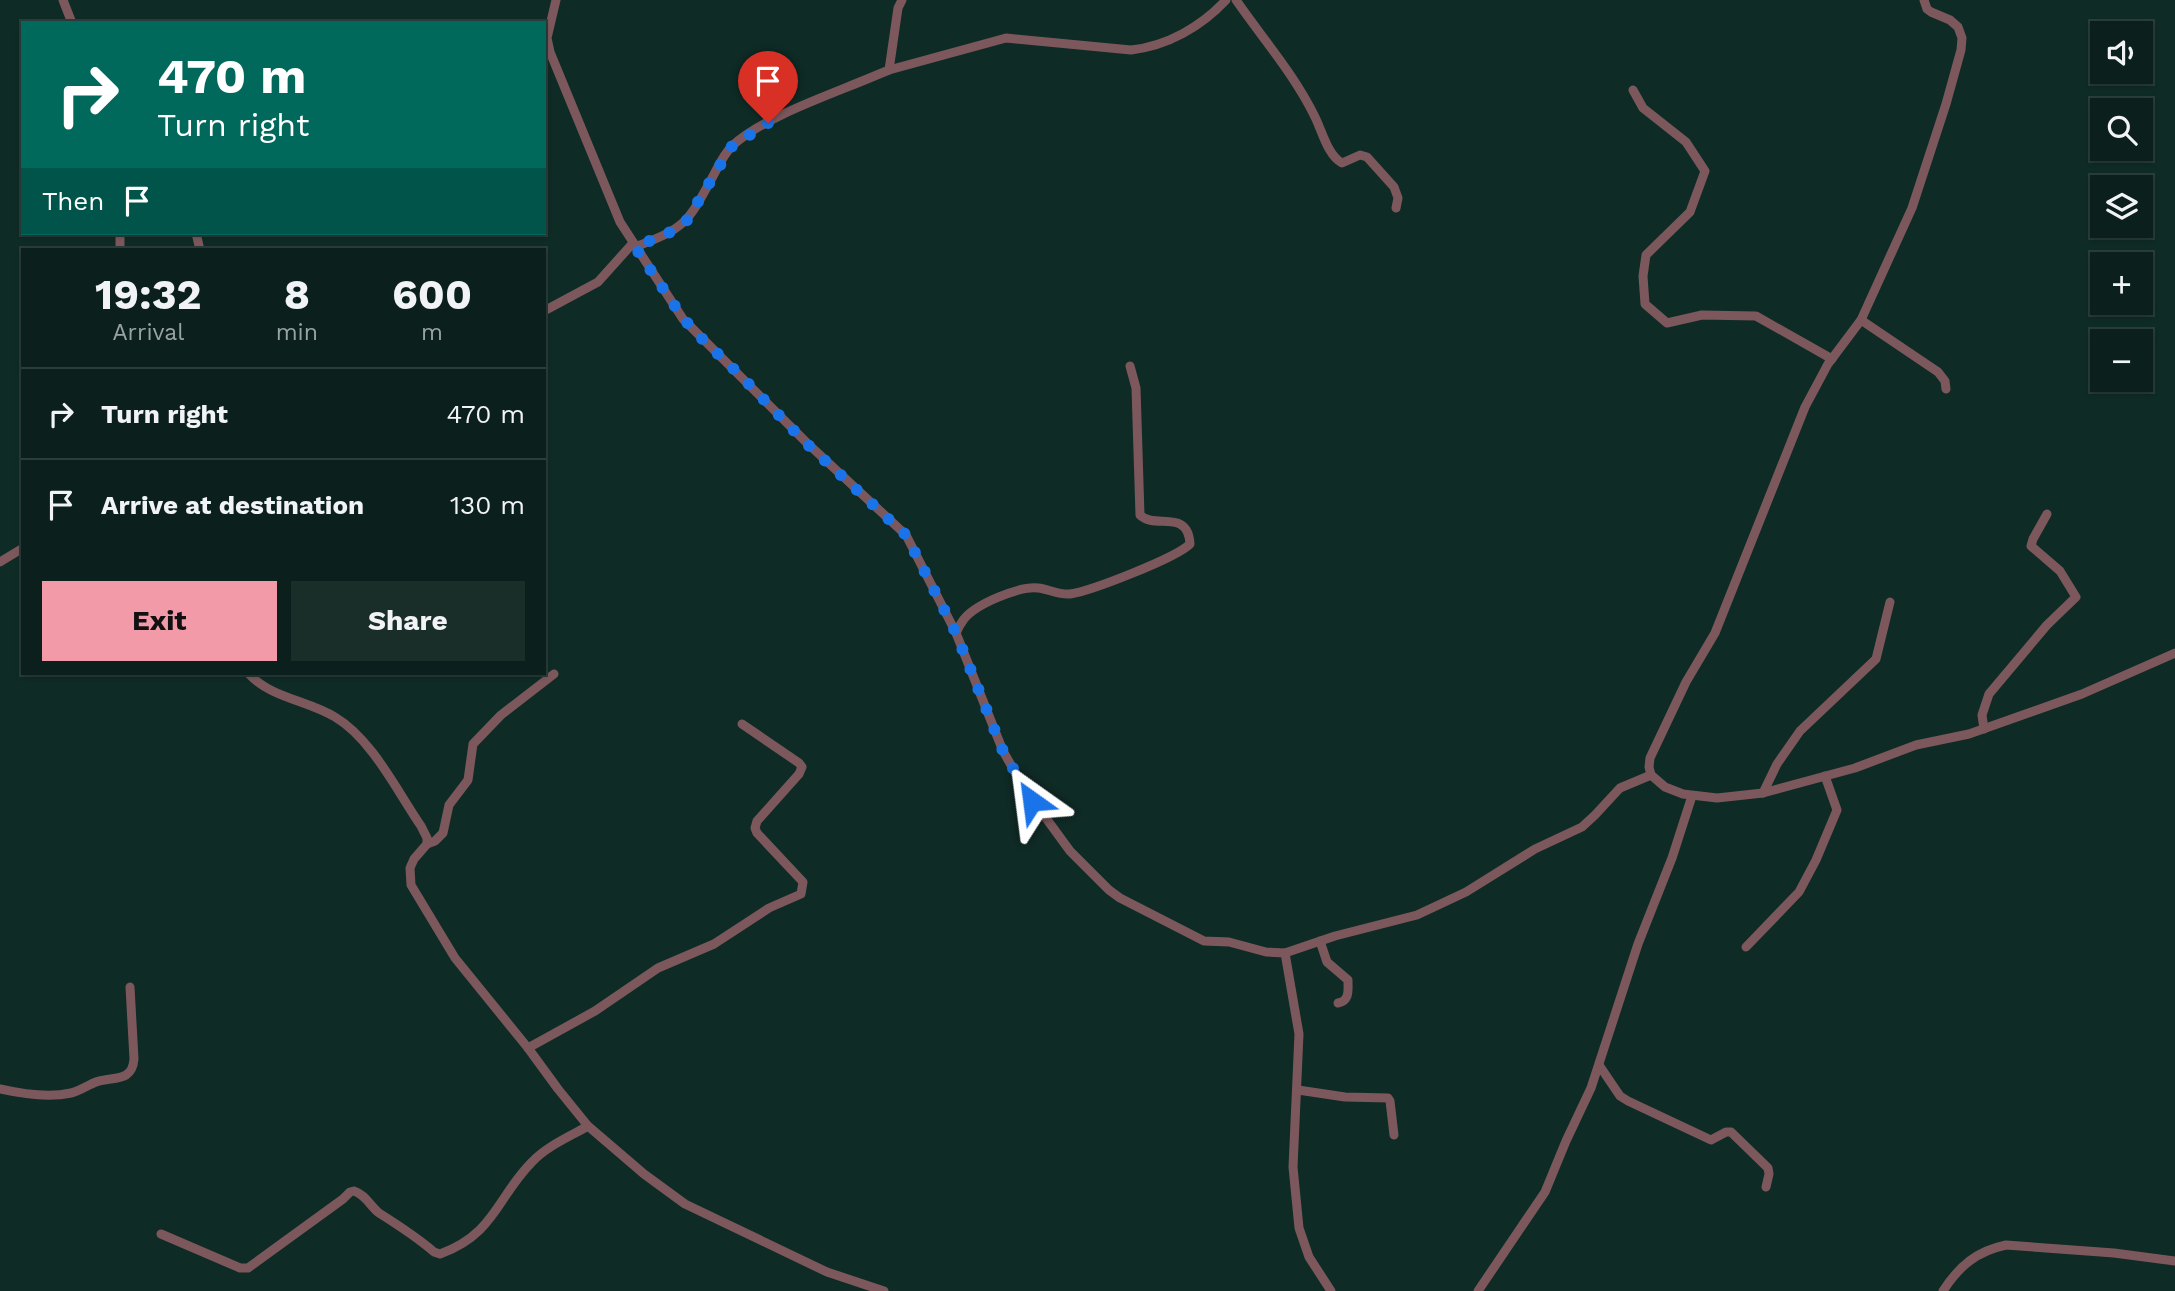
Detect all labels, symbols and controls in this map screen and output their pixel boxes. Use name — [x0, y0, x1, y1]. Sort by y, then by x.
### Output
map controls — [2090, 21, 2153, 392]
button: sound — [2090, 21, 2153, 84]
text: 470 m — [157, 47, 306, 105]
icon: right — [42, 49, 133, 140]
pin — [738, 51, 798, 123]
icon: arrive — [749, 62, 787, 100]
button: search — [2090, 98, 2153, 161]
text: Turn right — [157, 106, 309, 144]
button: layers — [2090, 175, 2153, 238]
icon: arrive — [118, 182, 156, 220]
text: Then — [42, 186, 104, 216]
button: + — [2090, 252, 2153, 315]
text: 19:32 — [95, 270, 202, 319]
text: 8 — [284, 270, 310, 319]
text: 600 — [392, 270, 472, 319]
text: Arrival — [112, 319, 184, 346]
text: min — [276, 319, 318, 346]
text: m — [421, 319, 443, 346]
button: − — [2090, 329, 2153, 392]
icon: right — [42, 395, 80, 433]
text: Turn right — [101, 399, 228, 429]
text: 470 m — [447, 399, 525, 429]
icon: arrive — [42, 486, 80, 524]
text: Arrive at destination — [101, 490, 364, 520]
text: 130 m — [450, 490, 525, 520]
button: Exit — [42, 581, 277, 661]
button: Share — [291, 581, 525, 661]
position arrow — [995, 764, 1069, 838]

